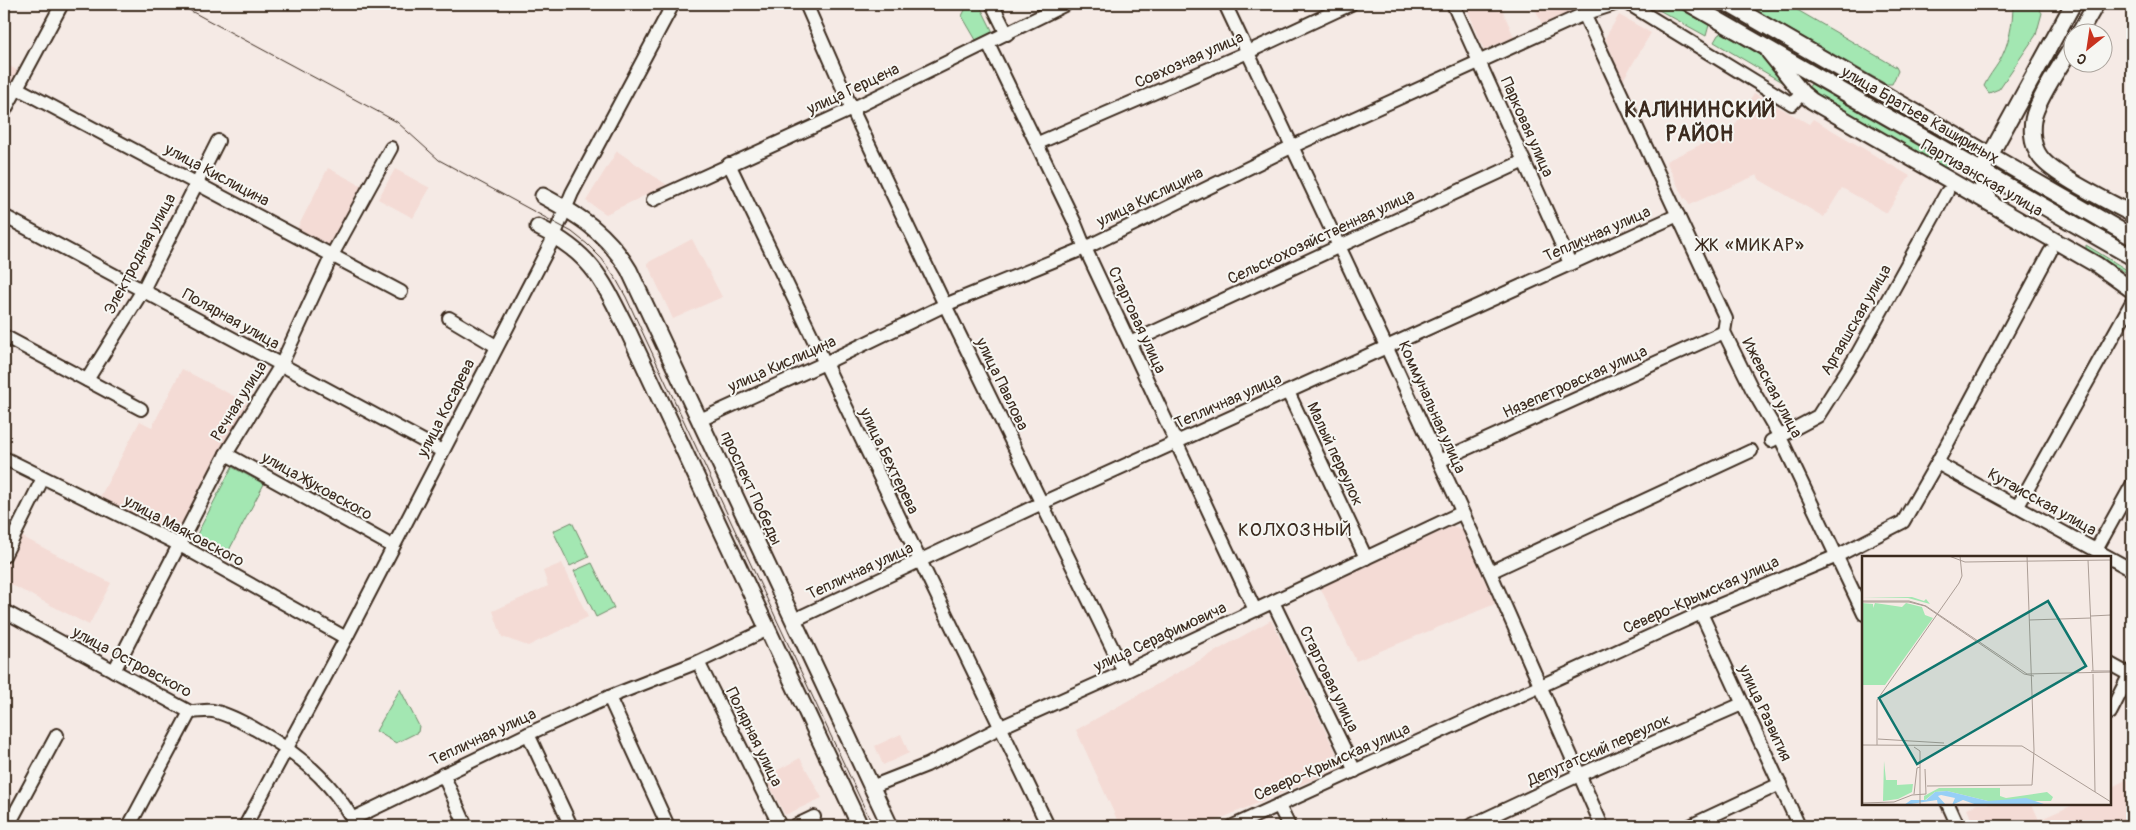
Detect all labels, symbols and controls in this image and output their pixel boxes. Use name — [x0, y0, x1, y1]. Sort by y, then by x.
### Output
north arrow — [2064, 22, 2114, 72]
street label: Совхозная улица — [1132, 27, 1246, 93]
text: С — [2073, 49, 2090, 68]
street label: улица Герцена — [803, 59, 902, 120]
street label: улица Братьев Кашириных — [1837, 61, 2002, 168]
street label: Парковая улица — [1496, 74, 1558, 180]
district label: КАЛИНИНСКИЙ РАЙОН — [1624, 97, 1776, 148]
street label: Партизанская улица — [1917, 135, 2047, 221]
street label: улица Кислицина — [160, 139, 273, 211]
street label: улица Кислицина — [1093, 163, 1206, 232]
street label: Сельскохозяйственная улица — [1224, 185, 1418, 289]
street label: Электродная улица — [100, 190, 180, 318]
street label: Тепличная улица — [1540, 202, 1654, 266]
district label: ЖК «МИКАР» — [1694, 234, 1805, 257]
street label: Аргаяшская улица — [1816, 261, 1896, 379]
street label: Стартовая улица — [1104, 263, 1170, 377]
street label: Полярная улица — [179, 284, 283, 354]
street label: улица Кислицина — [724, 331, 839, 397]
street label: улица Павлова — [971, 334, 1033, 434]
street label: Ижевская улица — [1737, 335, 1807, 441]
street label: Коммунальная улица — [1394, 338, 1470, 476]
street label: Нязепетровская улица — [1500, 341, 1650, 423]
street label: улица Косарева — [412, 356, 479, 461]
street label: Речная улица — [207, 357, 271, 445]
street label: Тепличная улица — [1171, 369, 1285, 433]
street label: Малый переулок — [1302, 399, 1368, 509]
street label: улица Бехтерева — [854, 404, 923, 517]
street label: проспект Победы — [716, 428, 786, 548]
street label: улица Жуковского — [257, 447, 376, 525]
street label: Кутаисская улица — [1984, 464, 2100, 540]
street label: улица Маяковского — [119, 490, 248, 571]
district label: КОЛХОЗНЫЙ — [1238, 518, 1352, 542]
street label: Тепличная улица — [804, 538, 916, 604]
street label: Северо-Крымская улица — [1620, 552, 1782, 638]
inset map — [1862, 556, 2111, 805]
street label: улица Серафимовича — [1090, 597, 1230, 677]
street label: улица Островского — [68, 622, 195, 702]
street label: Стартовая улица — [1295, 623, 1363, 735]
street label: улица Развития — [1734, 661, 1796, 764]
street label: Полярная улица — [721, 684, 787, 790]
street label: Тепличная улица — [427, 704, 539, 770]
street label: Депутатский переулок — [1524, 710, 1673, 791]
street label: Северо-Крымская улица — [1251, 719, 1413, 805]

